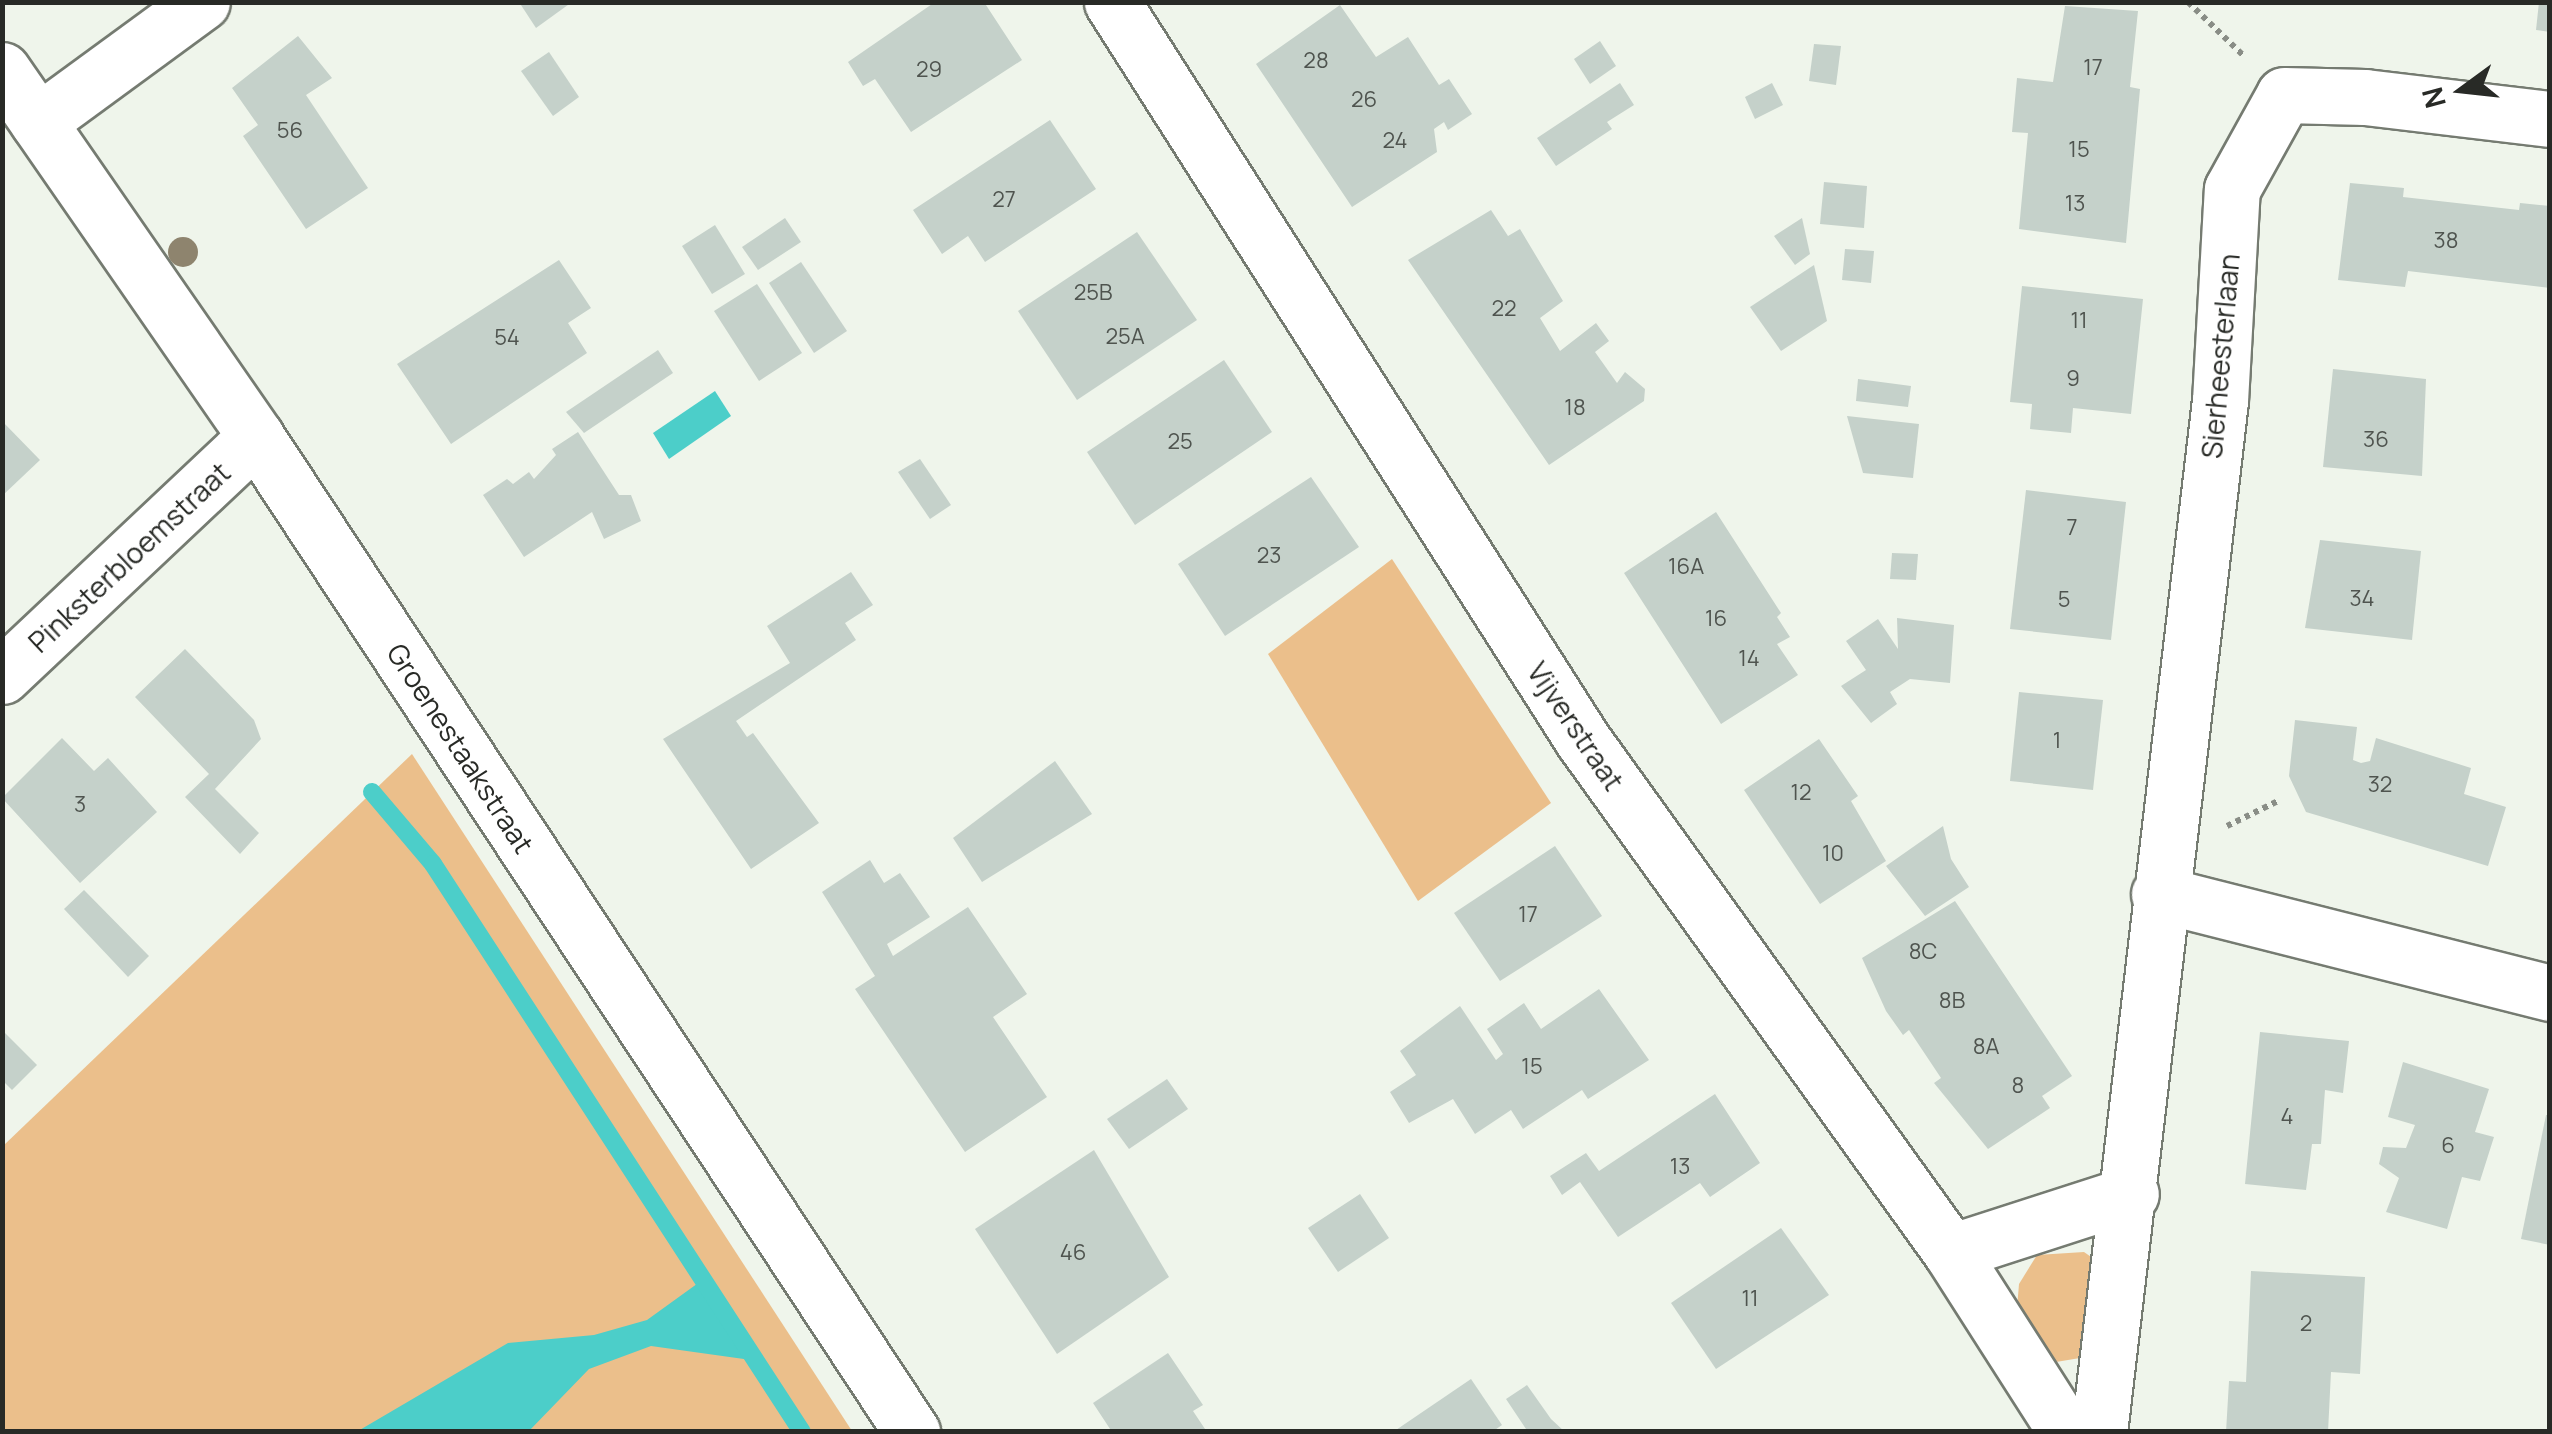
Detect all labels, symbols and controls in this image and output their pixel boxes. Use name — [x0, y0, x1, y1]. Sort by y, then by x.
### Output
north arrow — [2412, 40, 2512, 140]
house number: 28 — [1303, 48, 1329, 74]
house number: 17 — [2083, 55, 2103, 81]
house number: 29 — [916, 57, 942, 83]
text: N — [2412, 83, 2454, 112]
house number: 26 — [1351, 87, 1377, 113]
house number: 56 — [277, 118, 303, 144]
house number: 24 — [1382, 128, 1408, 154]
house number: 15 — [2068, 137, 2090, 163]
house number: 27 — [992, 187, 1016, 213]
house number: 13 — [2065, 191, 2085, 217]
house number: 38 — [2434, 228, 2458, 254]
street label: Sierheesterlaan — [2194, 252, 2246, 460]
house number: 25B — [1074, 280, 1112, 306]
house number: 22 — [1491, 296, 1517, 322]
house number: 11 — [2070, 308, 2088, 334]
house number: 25A — [1105, 324, 1145, 350]
house number: 54 — [494, 325, 520, 351]
house number: 9 — [2066, 366, 2080, 392]
house number: 18 — [1564, 395, 1586, 421]
house number: 36 — [2363, 427, 2389, 453]
house number: 25 — [1167, 429, 1193, 455]
street label: Pinksterbloemstraat — [22, 455, 236, 659]
house number: 7 — [2066, 515, 2078, 541]
house number: 23 — [1257, 543, 1281, 569]
house number: 16A — [1668, 554, 1704, 580]
house number: 34 — [2349, 586, 2375, 612]
house number: 5 — [2058, 587, 2070, 613]
house number: 16 — [1705, 606, 1727, 632]
street label: Groenestaakstraat — [381, 637, 541, 859]
house number: 14 — [1738, 646, 1760, 672]
street label: Vijverstraat — [1521, 656, 1631, 796]
house number: 1 — [2053, 728, 2061, 754]
house number: 32 — [2368, 772, 2392, 798]
house number: 12 — [1790, 780, 1812, 806]
house number: 3 — [74, 792, 86, 818]
house number: 10 — [1822, 841, 1844, 867]
house number: 17 — [1518, 902, 1538, 928]
house number: 8C — [1909, 939, 1937, 965]
house number: 8B — [1939, 988, 1965, 1014]
house number: 8A — [1973, 1034, 1999, 1060]
house number: 15 — [1521, 1054, 1543, 1080]
house number: 8 — [2012, 1073, 2024, 1099]
house number: 4 — [2281, 1104, 2293, 1130]
house number: 6 — [2441, 1133, 2455, 1159]
house number: 13 — [1670, 1154, 1690, 1180]
house number: 46 — [1060, 1240, 1086, 1266]
house number: 11 — [1741, 1286, 1759, 1312]
house number: 2 — [2300, 1311, 2312, 1337]

